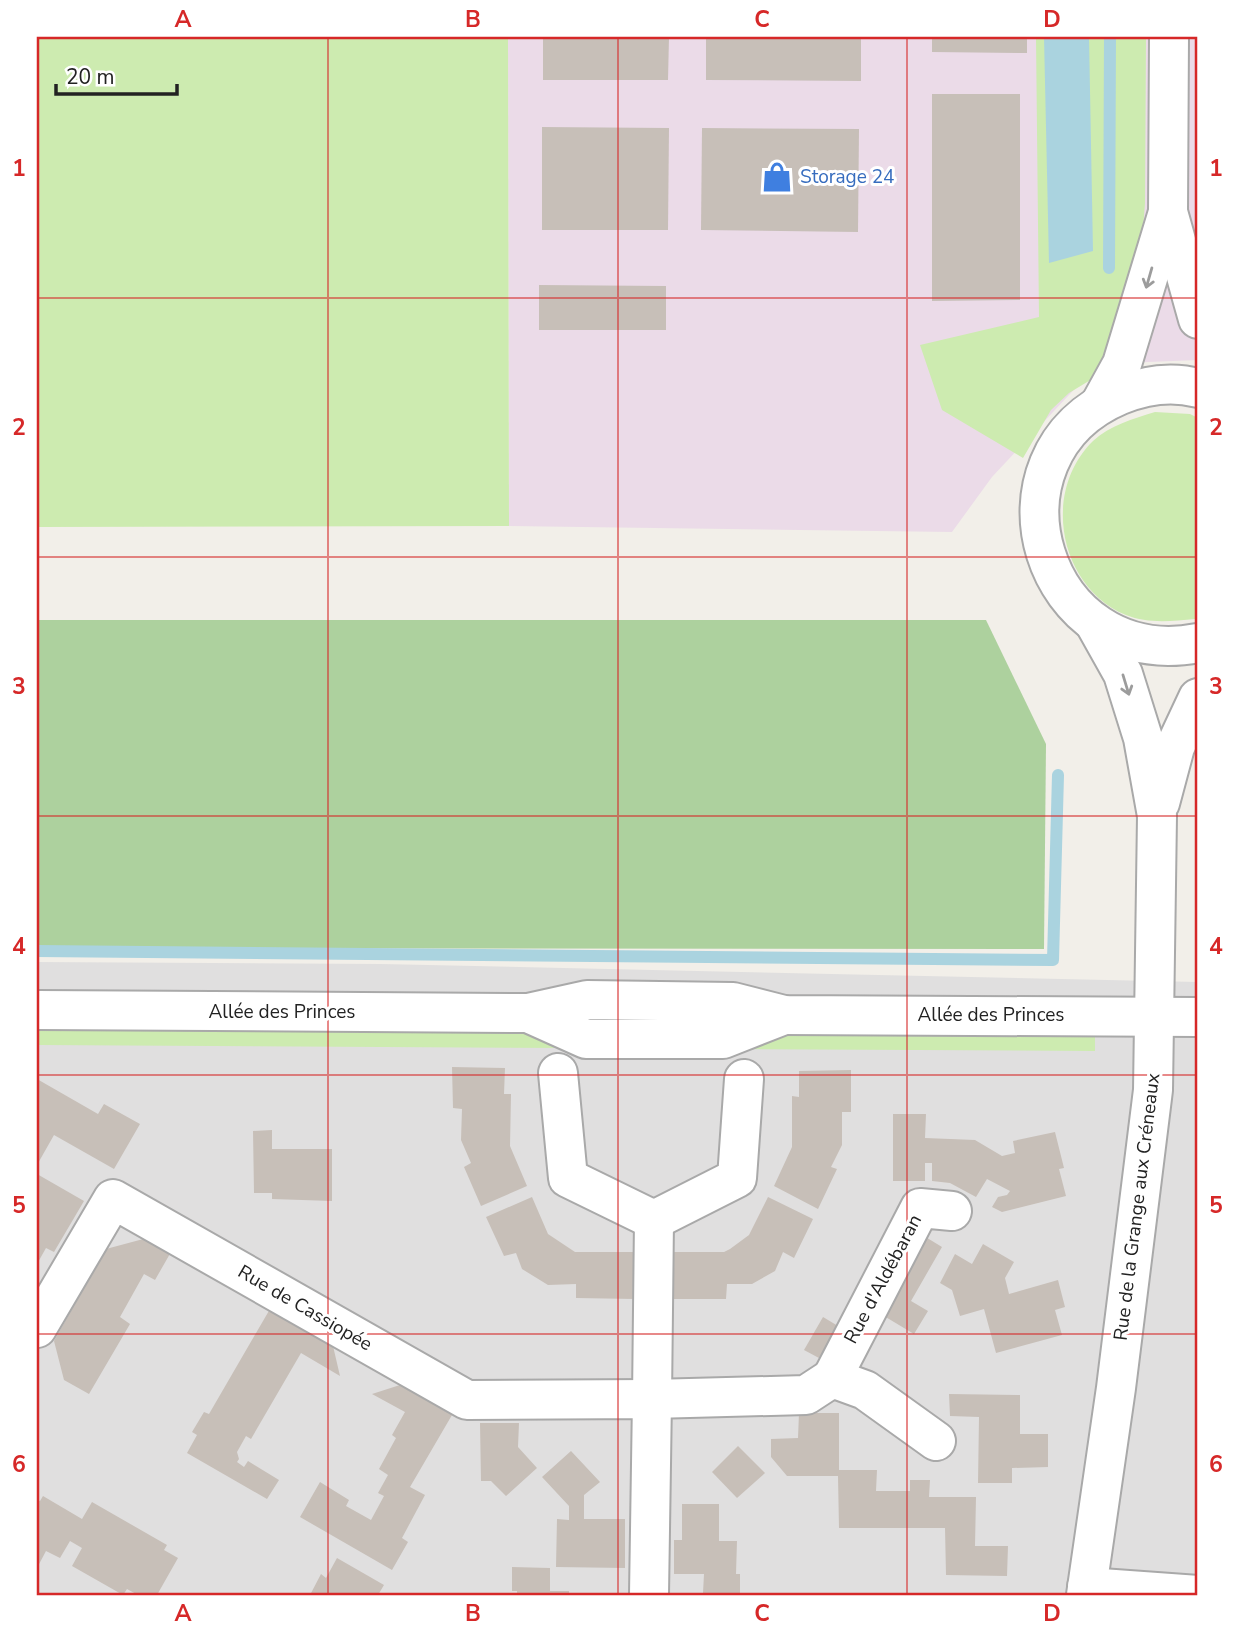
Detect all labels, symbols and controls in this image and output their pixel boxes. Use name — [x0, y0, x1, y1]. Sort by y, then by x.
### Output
text: A — [174, 4, 192, 35]
text: B — [465, 4, 481, 35]
text: C — [754, 4, 770, 35]
text: D — [1043, 4, 1061, 35]
scale bar — [56, 52, 177, 96]
text: 20 m — [66, 63, 115, 91]
text: 1 — [12, 153, 26, 184]
text: 1 — [1209, 153, 1223, 184]
shop icon: Storage 24 — [760, 160, 794, 194]
place label: Storage 24 — [800, 164, 894, 190]
one-way arrow — [1142, 266, 1155, 288]
text: 2 — [12, 412, 26, 443]
text: 2 — [1209, 412, 1223, 443]
text: 3 — [12, 671, 26, 702]
text: 3 — [1209, 671, 1223, 702]
one-way arrow — [1121, 673, 1133, 695]
text: 4 — [12, 931, 26, 962]
text: 4 — [1209, 931, 1223, 962]
street label: Allée des Princes — [208, 999, 356, 1025]
street label: Allée des Princes — [917, 1002, 1065, 1028]
street label: Rue de la Grange aux Créneaux — [1108, 1072, 1166, 1342]
text: 5 — [12, 1190, 26, 1221]
text: 5 — [1209, 1190, 1223, 1221]
street label: Rue d'Aldébaran — [838, 1210, 928, 1348]
street label: Rue de Cassiopée — [233, 1259, 377, 1357]
text: 6 — [12, 1449, 26, 1480]
text: 6 — [1209, 1449, 1223, 1480]
text: A — [174, 1598, 192, 1629]
text: B — [465, 1598, 481, 1629]
text: C — [754, 1598, 770, 1629]
text: D — [1043, 1598, 1061, 1629]

